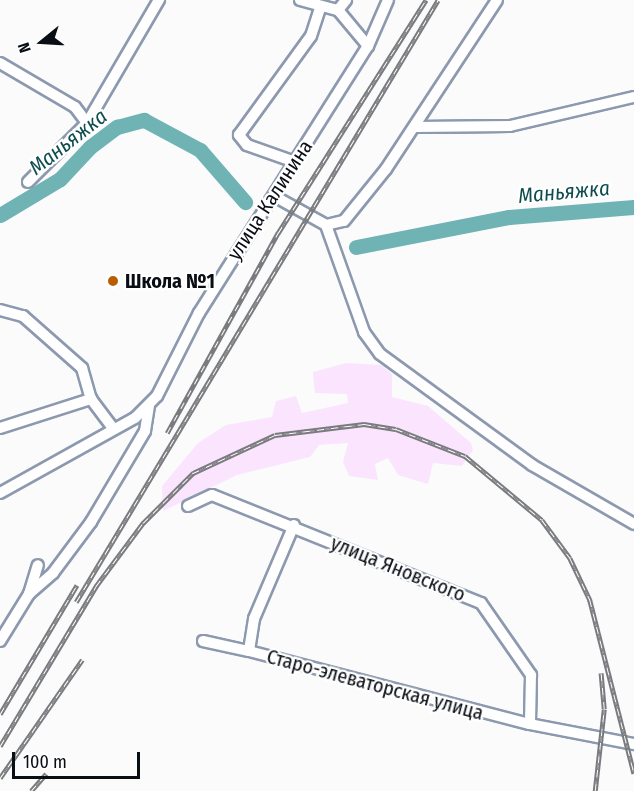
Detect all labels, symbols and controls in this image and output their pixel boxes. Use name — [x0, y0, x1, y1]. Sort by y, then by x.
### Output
north arrow — [12, 12, 72, 72]
text: N — [14, 40, 35, 55]
water label: Маньяжка — [24, 104, 112, 180]
street label: улица Калинина — [222, 136, 318, 264]
water label: Маньяжка — [517, 175, 611, 209]
place label: Школа №1 — [125, 269, 215, 293]
marker: Школа №1 — [106, 274, 120, 288]
street label: улица Яновского — [327, 531, 469, 607]
street label: Старо-элеваторская улица — [264, 645, 486, 725]
scale bar — [15, 740, 142, 778]
text: 100 m — [23, 751, 67, 773]

